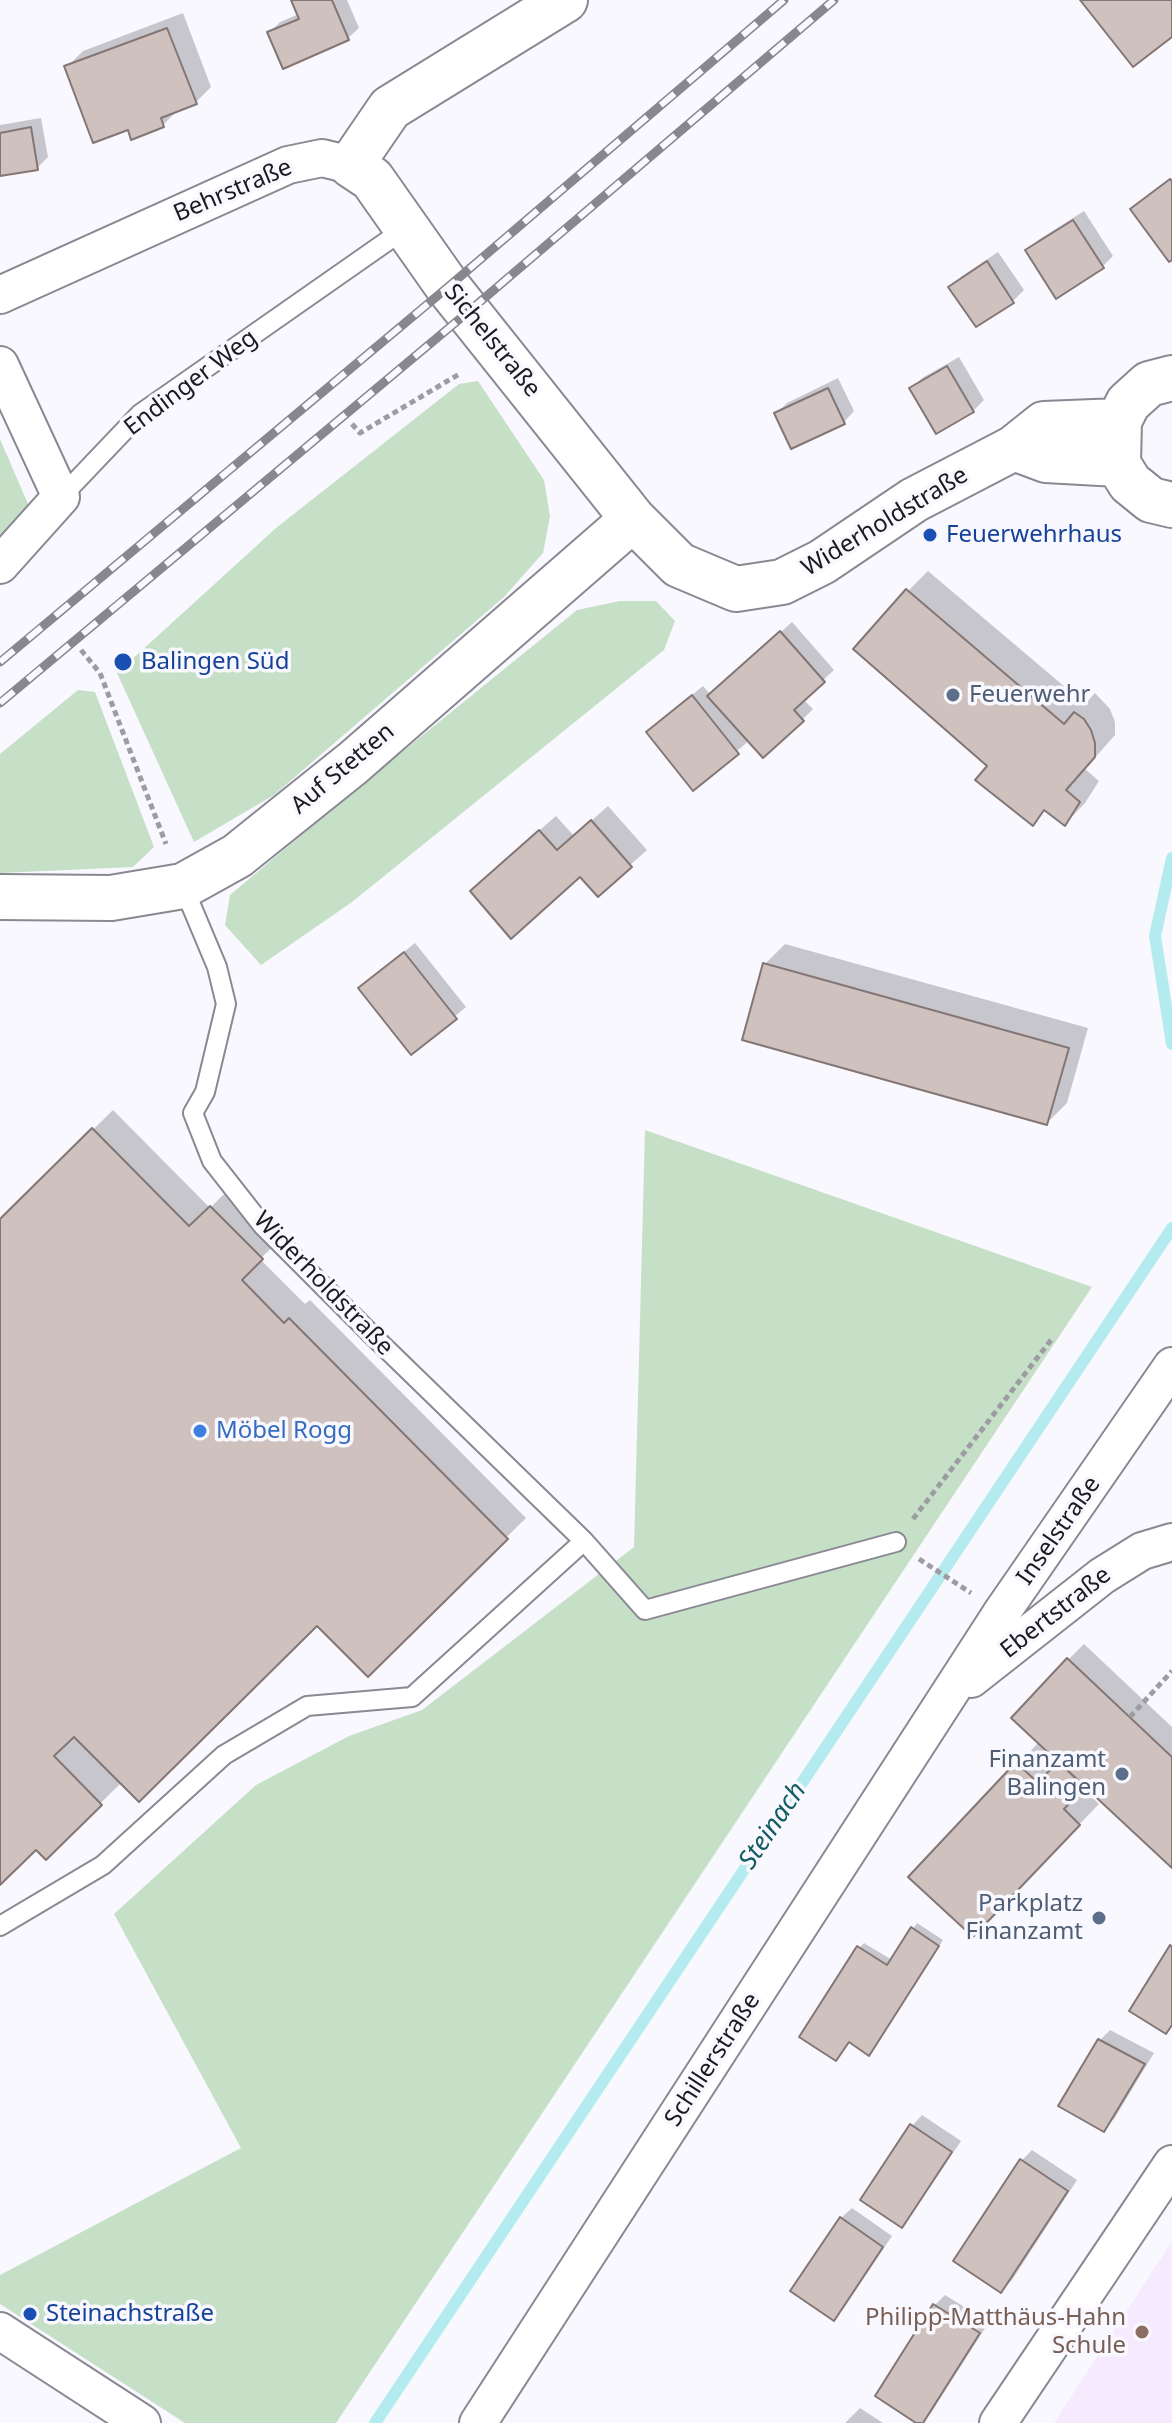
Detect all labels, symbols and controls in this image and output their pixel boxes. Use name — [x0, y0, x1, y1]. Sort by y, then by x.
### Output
street label: Behrstraße — [170, 153, 296, 229]
street label: Sichelstraße — [438, 279, 546, 403]
street label: Endinger Weg — [119, 324, 263, 442]
street label: Widerholdstraße — [797, 461, 973, 583]
place label: Feuerwehrhaus — [946, 521, 1122, 549]
marker: Feuerwehrhaus — [921, 526, 939, 544]
place label: Balingen Süd — [141, 648, 289, 676]
marker: Balingen Süd — [112, 651, 134, 673]
place label: Feuerwehr — [969, 681, 1090, 709]
marker: Feuerwehr — [944, 686, 962, 704]
street label: Auf Stetten — [286, 718, 400, 820]
street label: Widerholdstraße — [247, 1206, 399, 1362]
place label: Möbel Rogg — [216, 1417, 352, 1445]
marker: Möbel Rogg — [191, 1422, 209, 1440]
street label: Inselstraße — [1011, 1471, 1107, 1591]
street label: Ebertstraße — [995, 1561, 1117, 1665]
place label: Finanzamt Balingen — [988, 1746, 1106, 1802]
marker: Finanzamt Balingen — [1113, 1765, 1131, 1783]
water label: Steinach — [733, 1777, 813, 1875]
place label: Parkplatz Finanzamt — [965, 1890, 1083, 1946]
marker: Parkplatz Finanzamt — [1090, 1909, 1108, 1927]
street label: Schillerstraße — [659, 1988, 767, 2132]
place label: Steinachstraße — [46, 2300, 214, 2328]
place label: Philipp-Matthäus-Hahn Schule — [865, 2304, 1126, 2360]
marker: Steinachstraße — [21, 2305, 39, 2323]
marker: Philipp-Matthäus-Hahn Schule — [1133, 2323, 1151, 2341]

